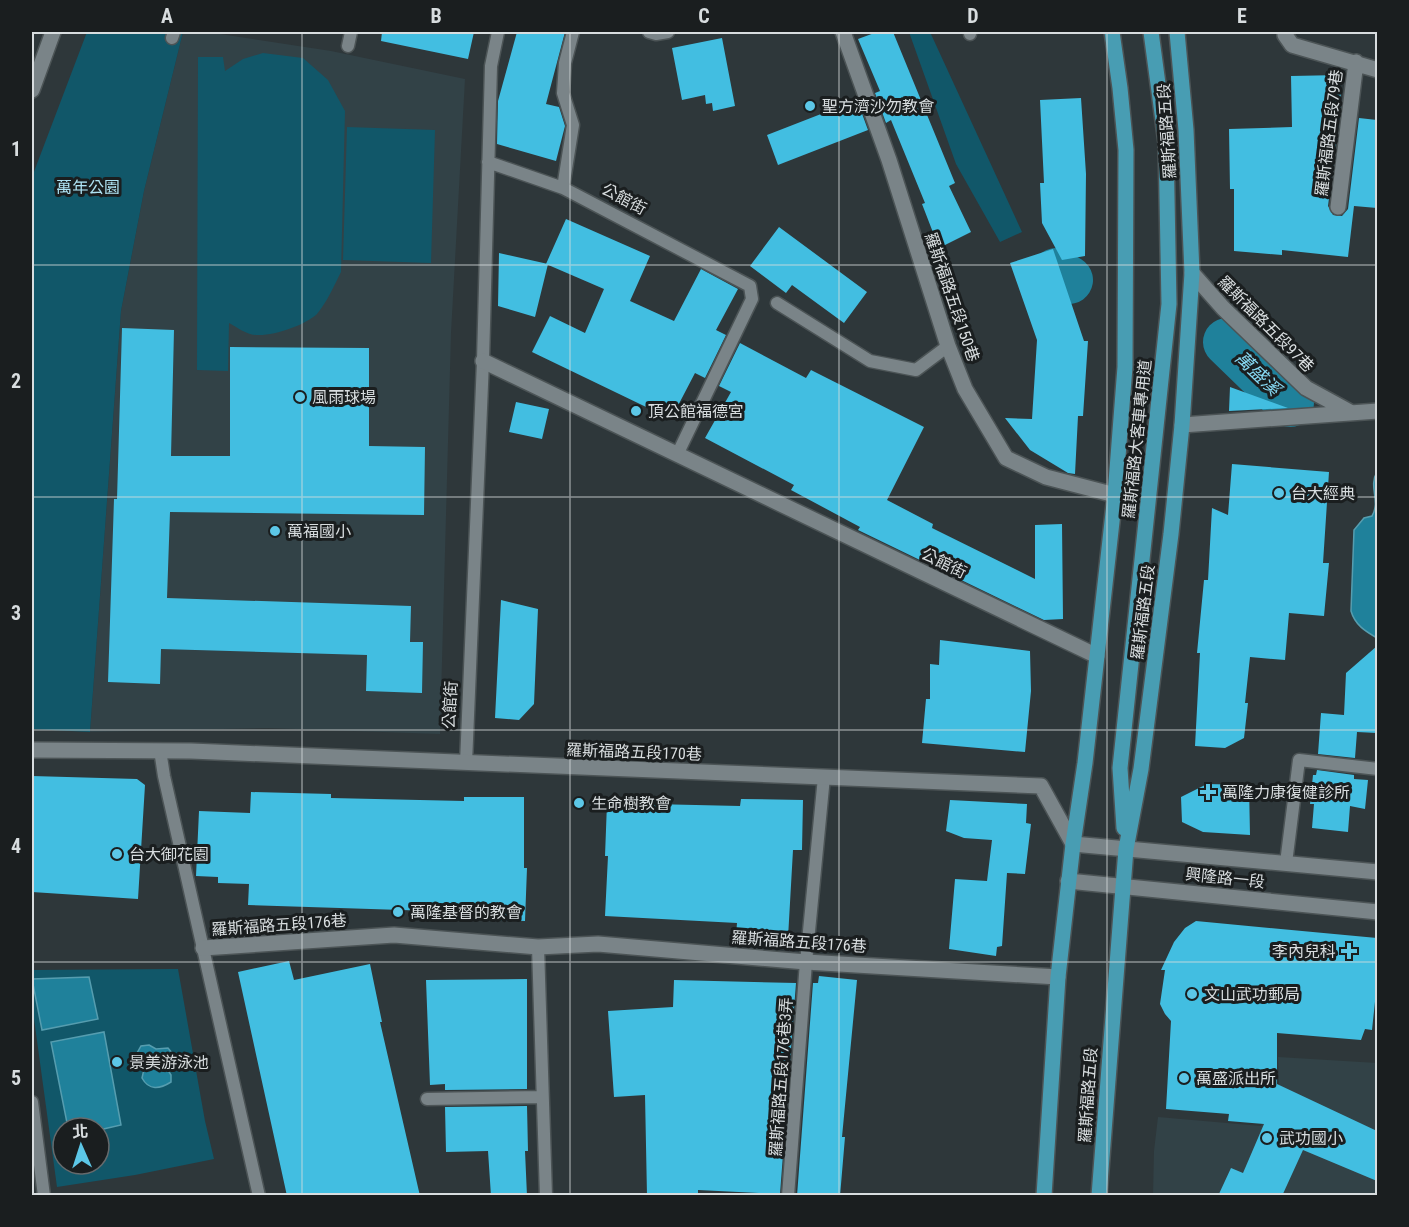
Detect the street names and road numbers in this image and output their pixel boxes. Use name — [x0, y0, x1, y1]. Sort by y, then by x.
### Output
street label: 羅斯福路五段79巷 — [1312, 68, 1346, 198]
street label: 羅斯福路五段 — [1154, 82, 1180, 180]
street label: 公館街 — [598, 179, 650, 219]
street label: 羅斯福路五段150巷 — [921, 230, 983, 364]
street label: 羅斯福路五段97巷 — [1214, 272, 1318, 376]
street label: 羅斯福路大客車專用道 — [1119, 358, 1155, 520]
street label: 公館街 — [918, 544, 970, 582]
street label: 羅斯福路五段 — [1128, 563, 1158, 661]
street label: 公館街 — [439, 681, 461, 729]
street label: 羅斯福路五段170巷 — [566, 740, 702, 764]
street label: 興隆路一段 — [1184, 864, 1266, 892]
street label: 羅斯福路五段176巷 — [211, 911, 347, 939]
street label: 羅斯福路五段176巷 — [731, 928, 867, 956]
street label: 羅斯福路五段176巷3弄 — [766, 997, 796, 1157]
street label: 羅斯福路五段 — [1075, 1046, 1101, 1144]

